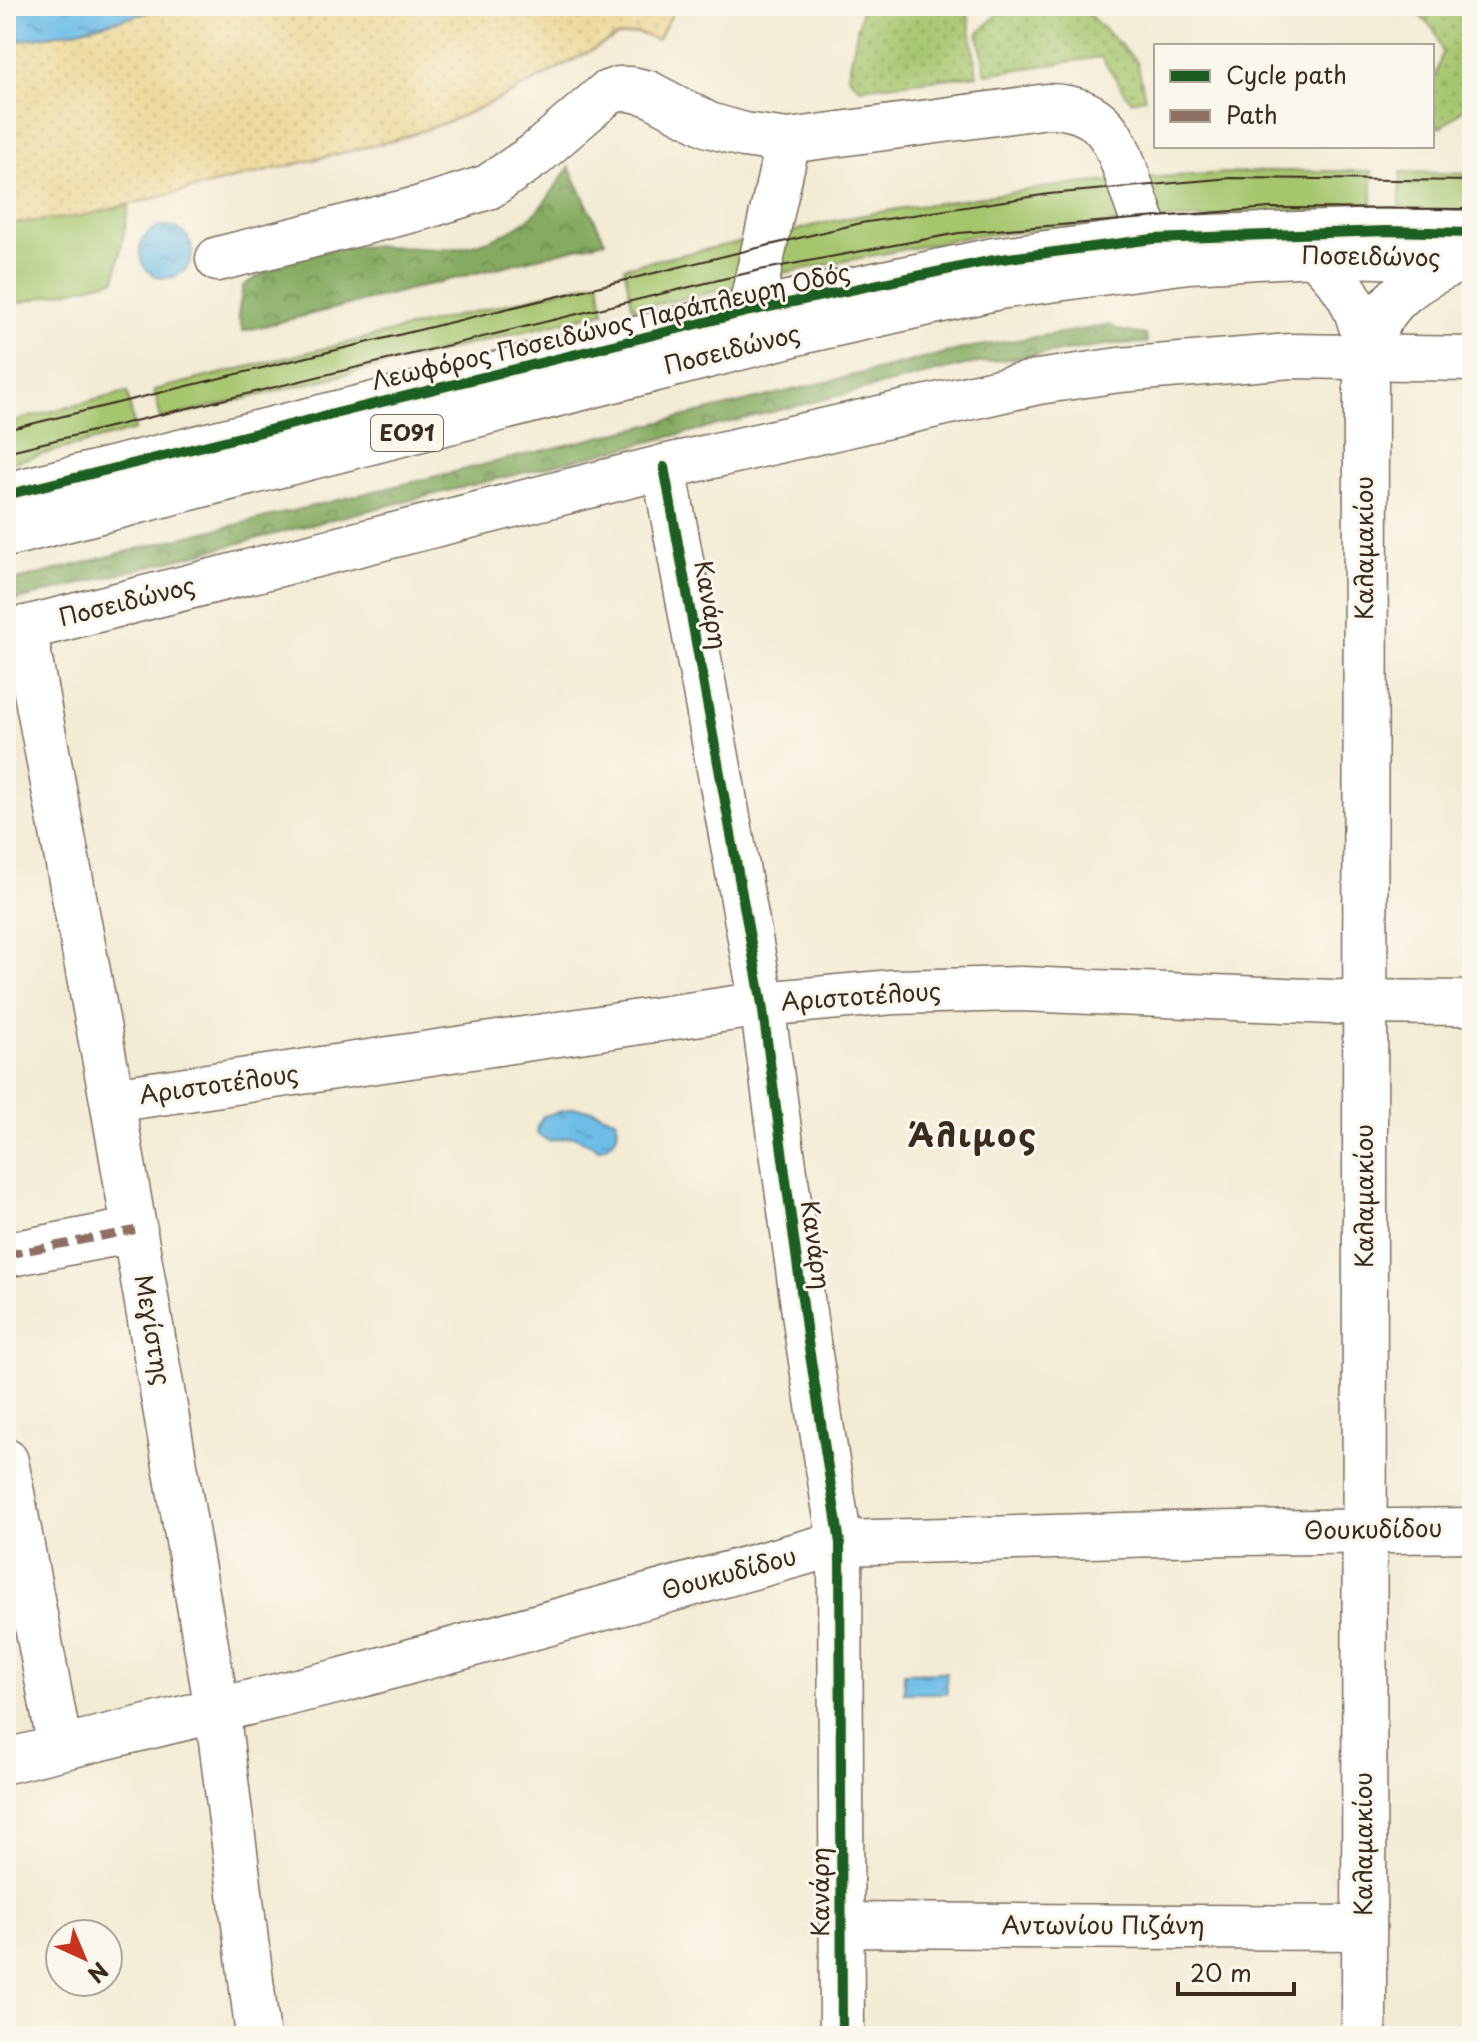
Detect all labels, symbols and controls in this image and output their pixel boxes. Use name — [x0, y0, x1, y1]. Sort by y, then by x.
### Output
legend — [1154, 44, 1434, 148]
text: Cycle path — [1226, 56, 1347, 92]
text: Path — [1226, 96, 1278, 132]
street label: Ποσειδώνος — [1301, 236, 1441, 274]
street label: Λεωφόρος Ποσειδώνος Παράπλευρη Οδός — [368, 258, 854, 396]
street label: Ποσειδώνος — [661, 319, 803, 381]
road number: ΕΟ91 — [371, 415, 443, 451]
street label: Καλαμακίου — [1345, 476, 1381, 620]
street label: Κανάρη — [686, 557, 737, 652]
street label: Ποσειδώνος — [55, 566, 198, 634]
street label: Αριστοτέλους — [780, 971, 942, 1019]
street label: Αριστοτέλους — [137, 1054, 301, 1112]
district label: Άλιμος — [908, 1110, 1038, 1158]
street label: Καλαμακίου — [1345, 1124, 1381, 1268]
street label: Κανάρη — [793, 1198, 841, 1292]
street label: Μεγίστης — [127, 1271, 181, 1388]
street label: Θουκυδίδου — [1303, 1509, 1443, 1547]
street label: Θουκυδίδου — [657, 1537, 800, 1607]
street label: Καλαμακίου — [1344, 1772, 1380, 1916]
street label: Κανάρη — [801, 1847, 837, 1937]
street label: Αντωνίου Πιζάνη — [1001, 1906, 1205, 1942]
north arrow — [44, 1918, 124, 1998]
scale bar — [1178, 1946, 1294, 1996]
text: 20 m — [1190, 1954, 1252, 1990]
text: N — [81, 1956, 117, 1991]

